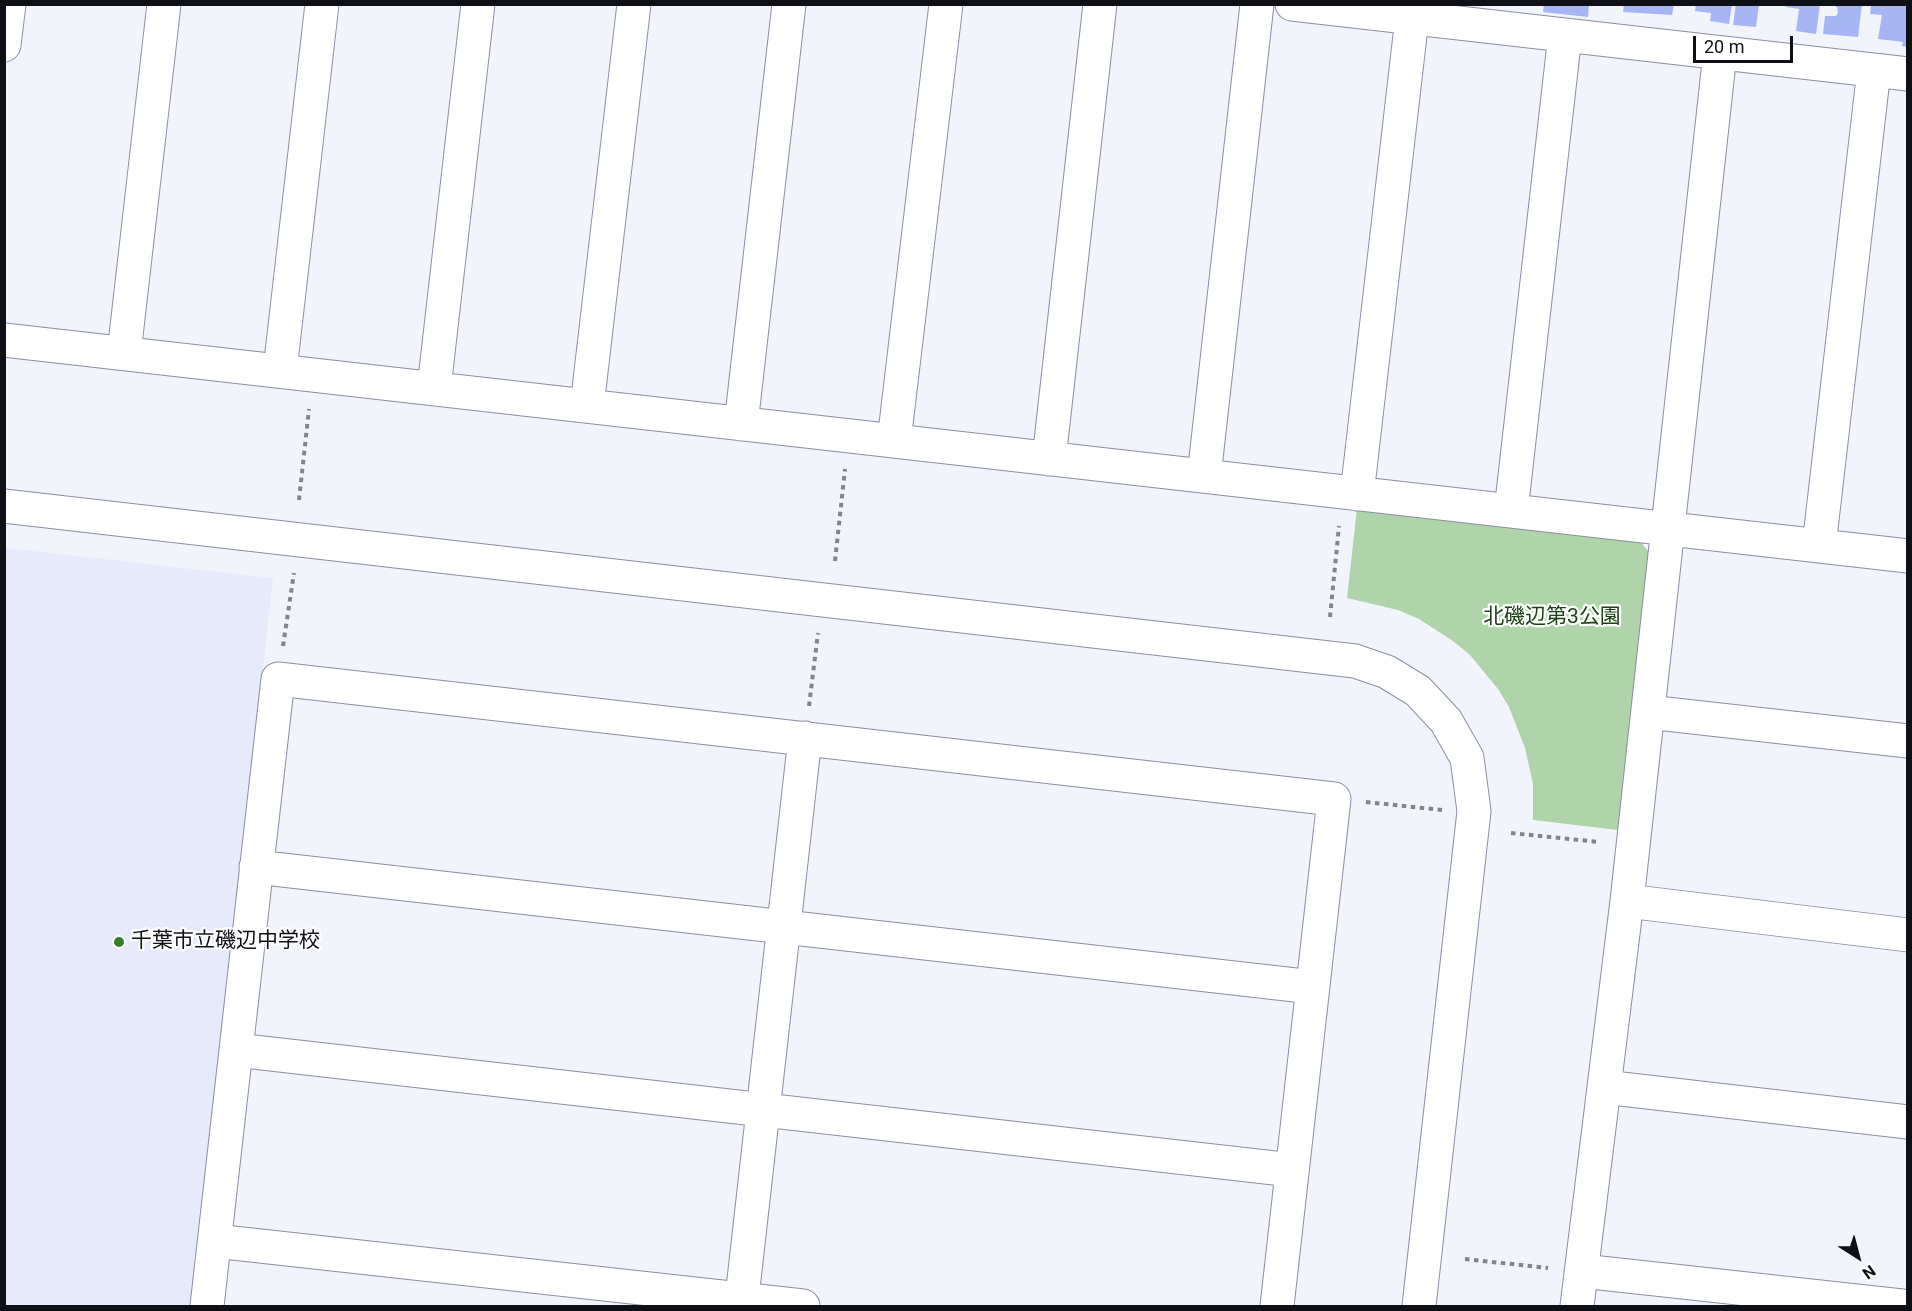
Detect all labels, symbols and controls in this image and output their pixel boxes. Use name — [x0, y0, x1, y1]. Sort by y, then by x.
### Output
scale bar — [1696, 24, 1796, 62]
text: 20 m — [1704, 36, 1744, 57]
park label: 北磯辺第3公園 — [1483, 605, 1621, 631]
place label: 千葉市立磯辺中学校 — [131, 929, 320, 955]
marker: 千葉市立磯辺中学校 — [112, 935, 126, 949]
north arrow — [1828, 1227, 1888, 1287]
text: N — [1859, 1261, 1879, 1283]

